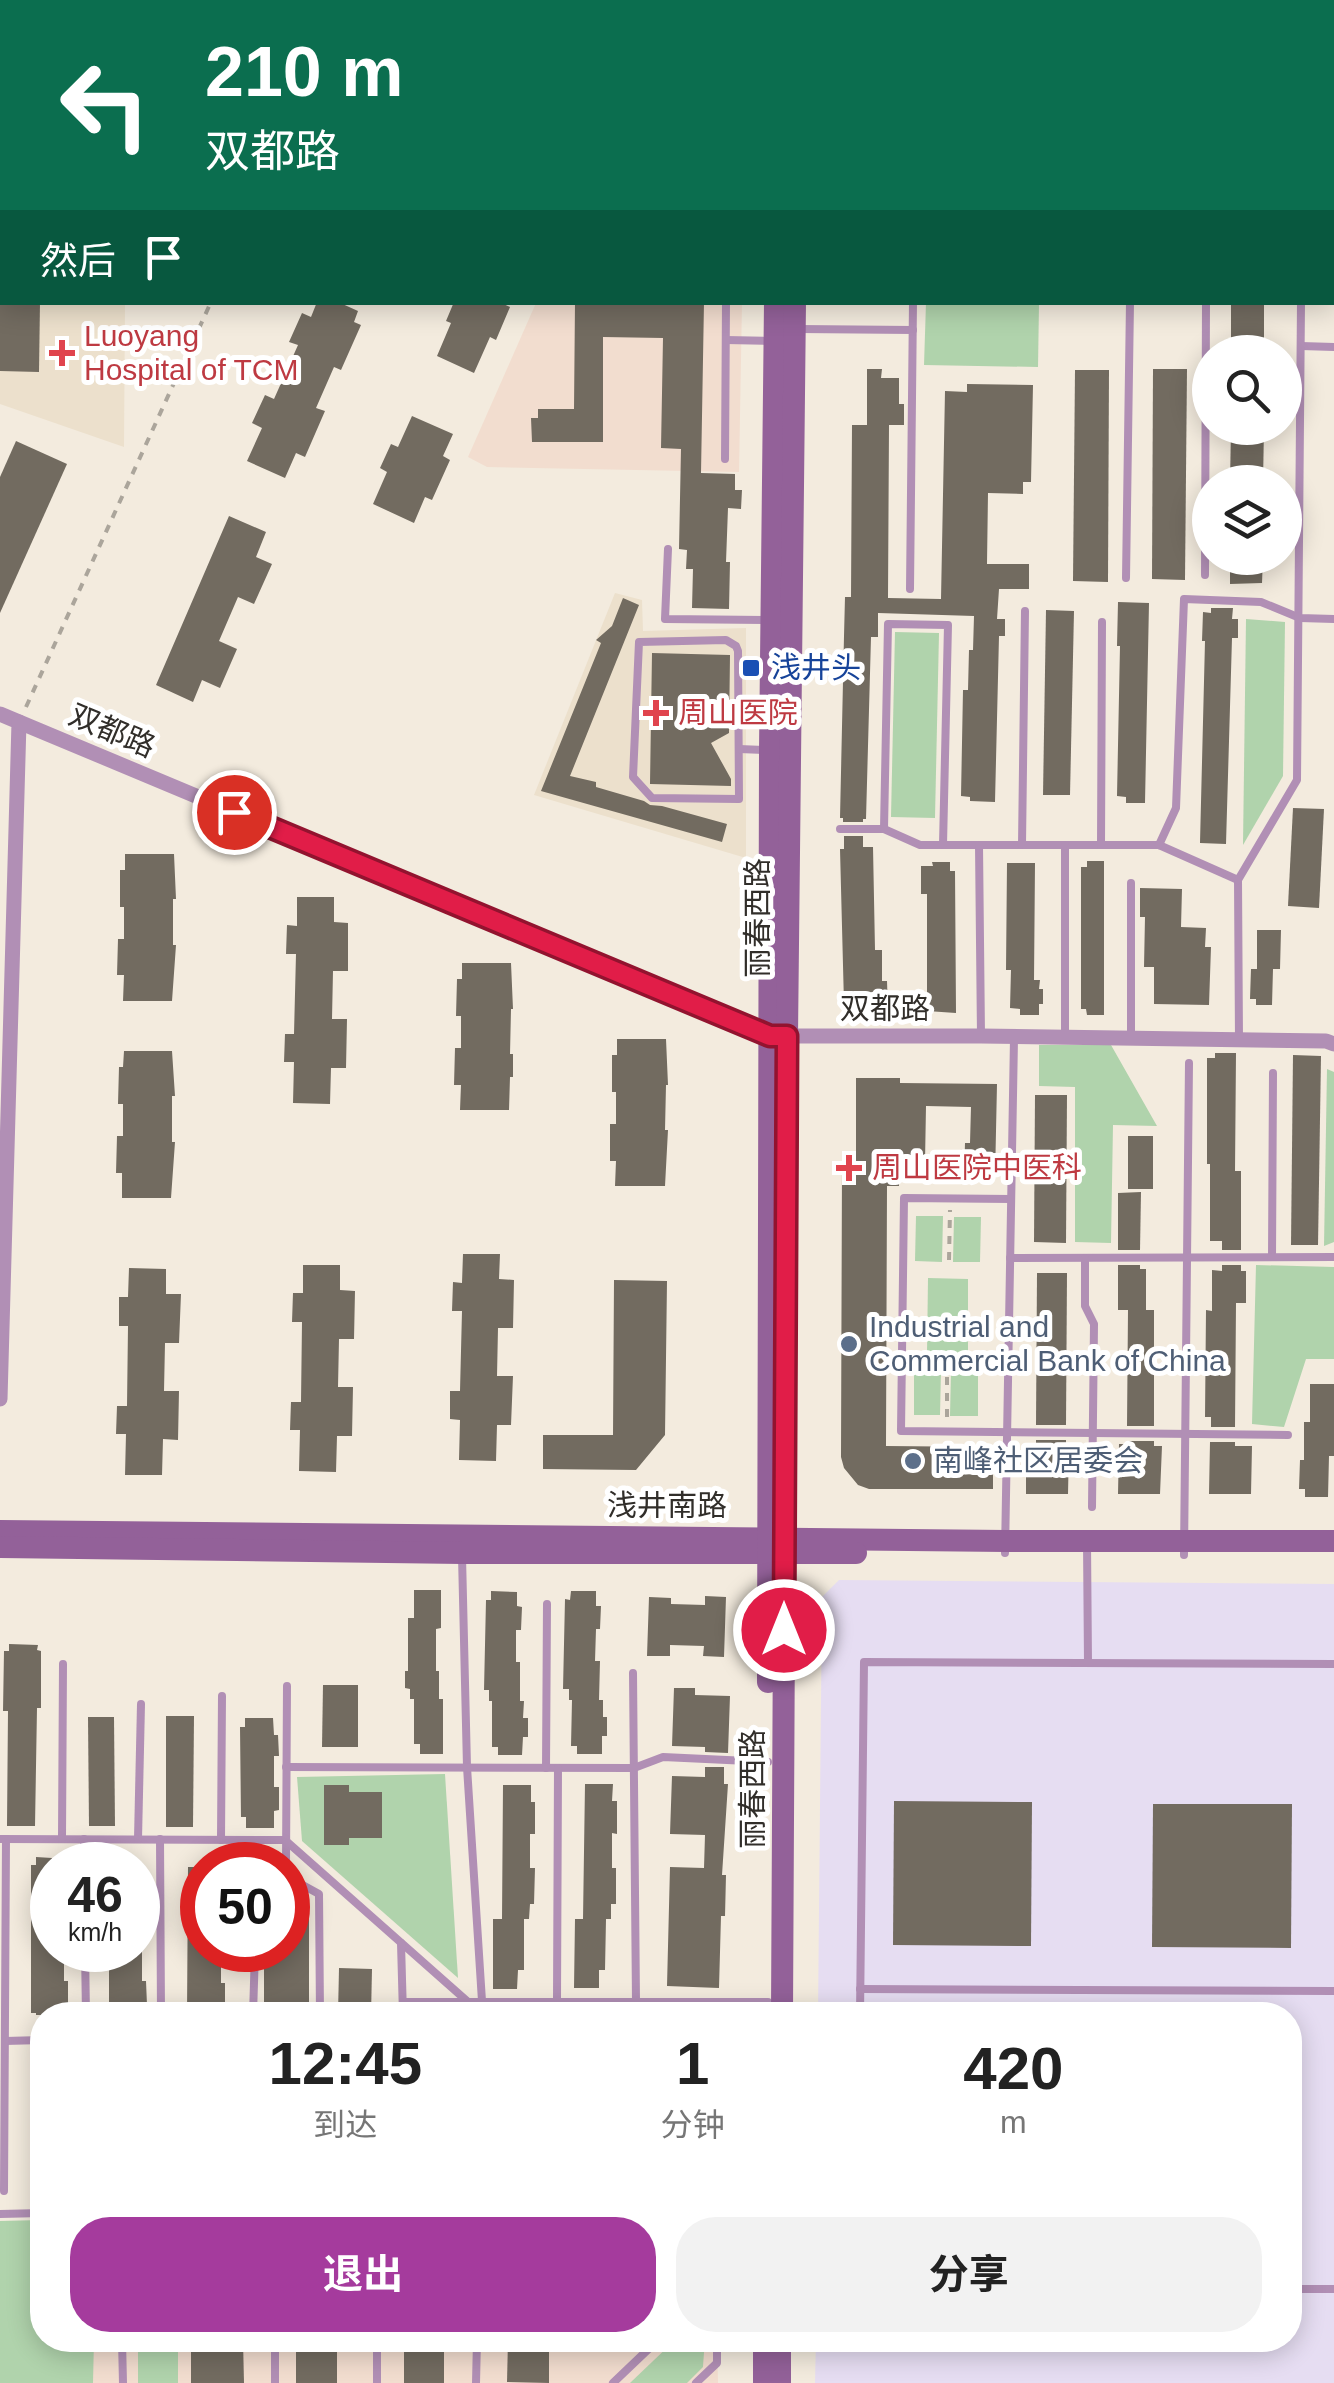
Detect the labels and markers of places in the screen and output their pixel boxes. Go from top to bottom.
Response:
place label: Luoyang Hospital of TCM [84,319,299,386]
marker: Luoyang Hospital of TCM [49,340,75,366]
place label: 浅井头 [771,651,861,684]
marker: 浅井头 [740,657,762,679]
place label: 周山医院 [678,696,798,729]
marker: 周山医院 [643,700,669,726]
pin [192,770,277,855]
place label: 周山医院中医科 [872,1151,1082,1184]
marker: 周山医院中医科 [836,1155,862,1181]
place label: Industrial and Commercial Bank of China [869,1310,1226,1377]
marker: Industrial and Commercial Bank of China [838,1333,860,1355]
place label: 南峰社区居委会 [933,1444,1143,1477]
marker: 南峰社区居委会 [902,1450,924,1472]

